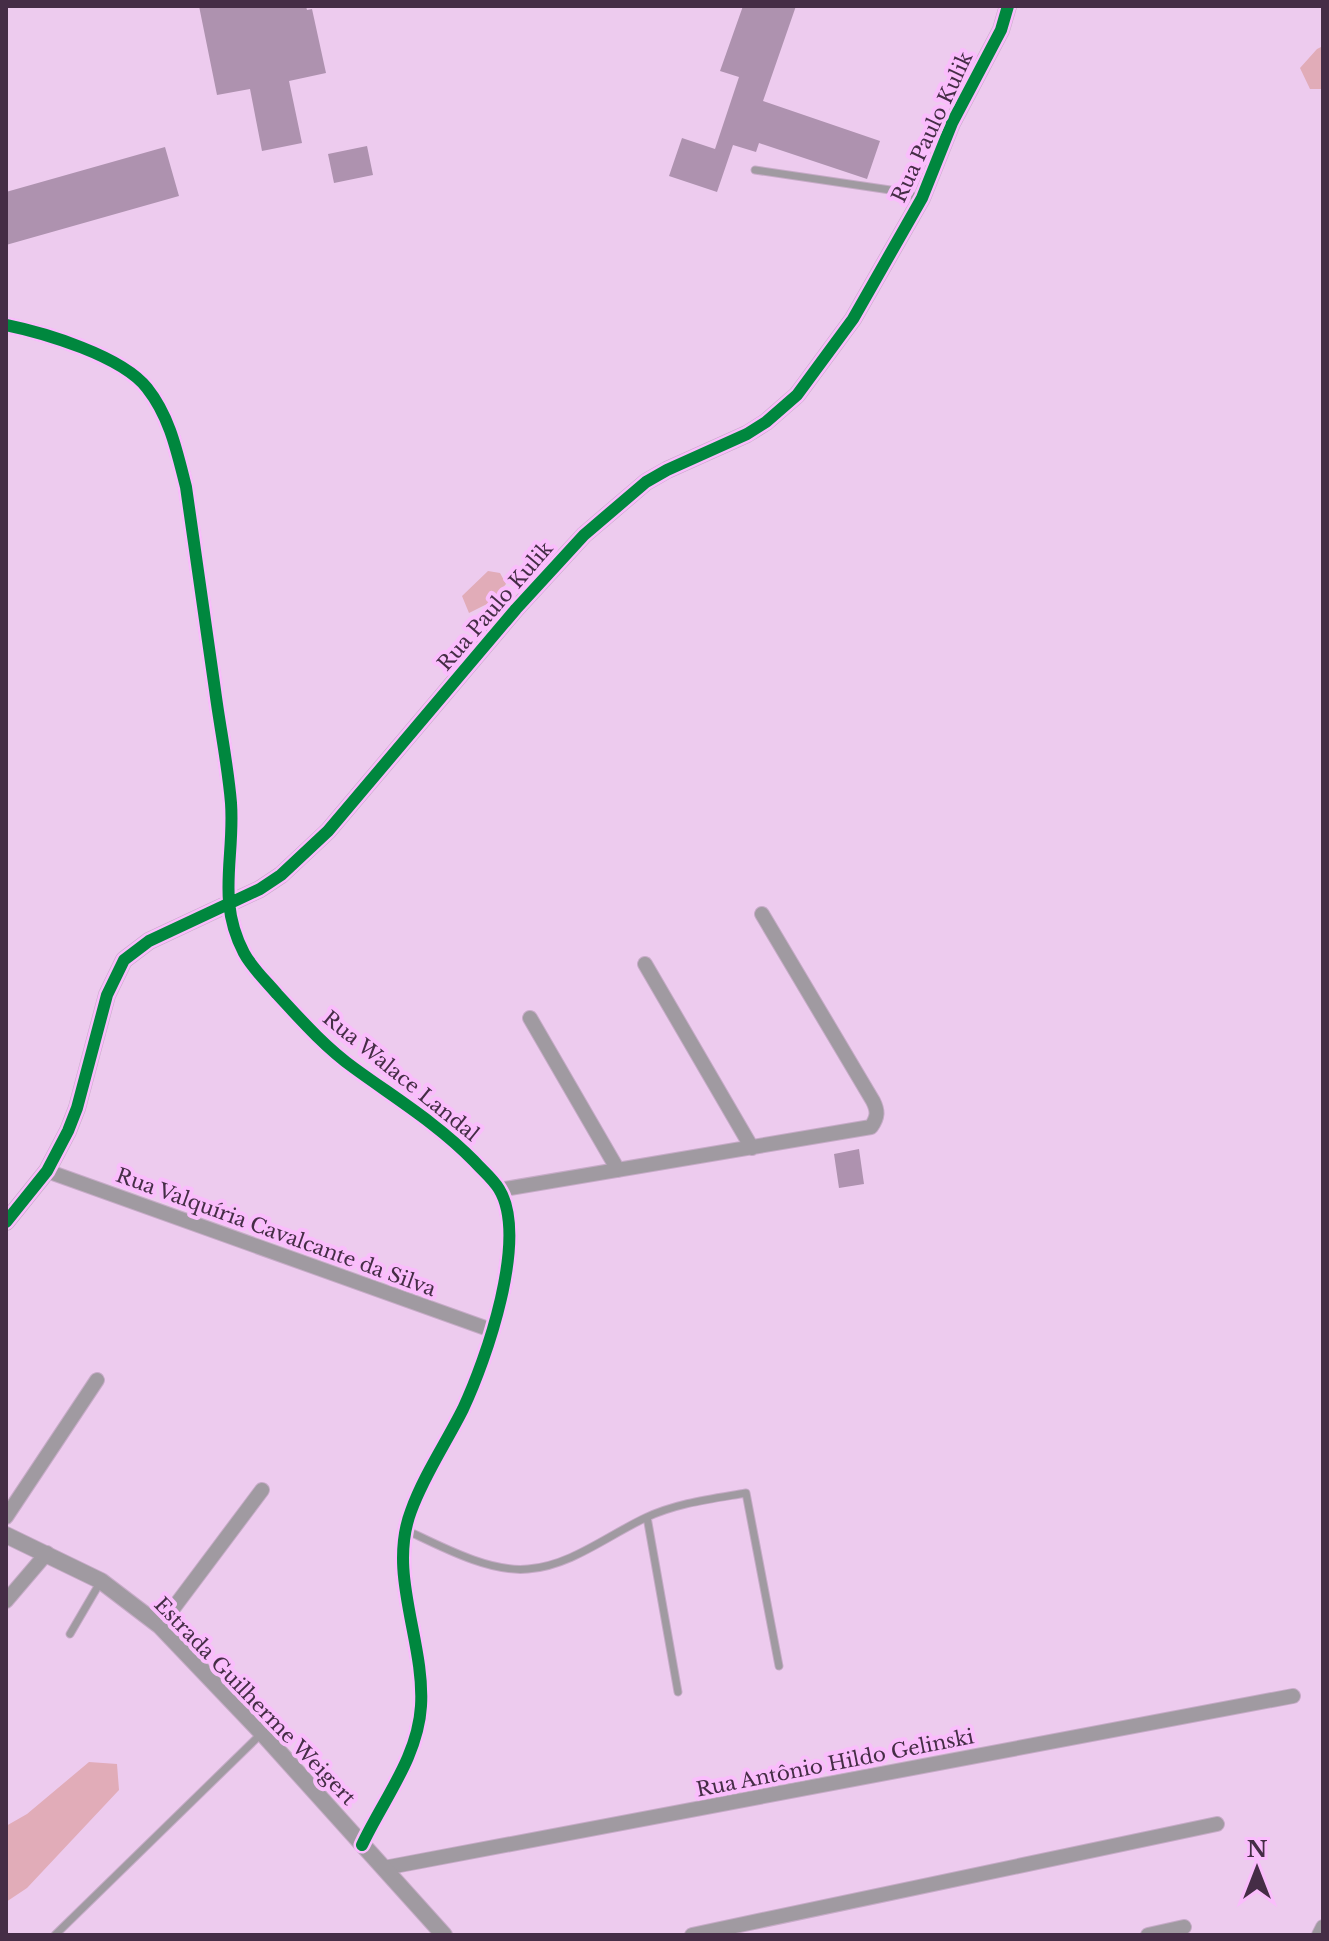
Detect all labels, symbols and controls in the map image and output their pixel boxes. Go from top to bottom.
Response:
street label: Rua Paulo Kulik [887,47,978,206]
street label: Rua Paulo Kulik [432,536,558,676]
street label: Rua Walace Landal [318,1006,484,1146]
street label: Rua Valquíria Cavalcante da Silva [113,1163,440,1301]
street label: Estrada Guilherme Weigert [149,1592,361,1810]
street label: Rua Antônio Hildo Gelinski [694,1724,976,1802]
north arrow [1217,1829,1297,1909]
text: N [1247,1836,1268,1863]

